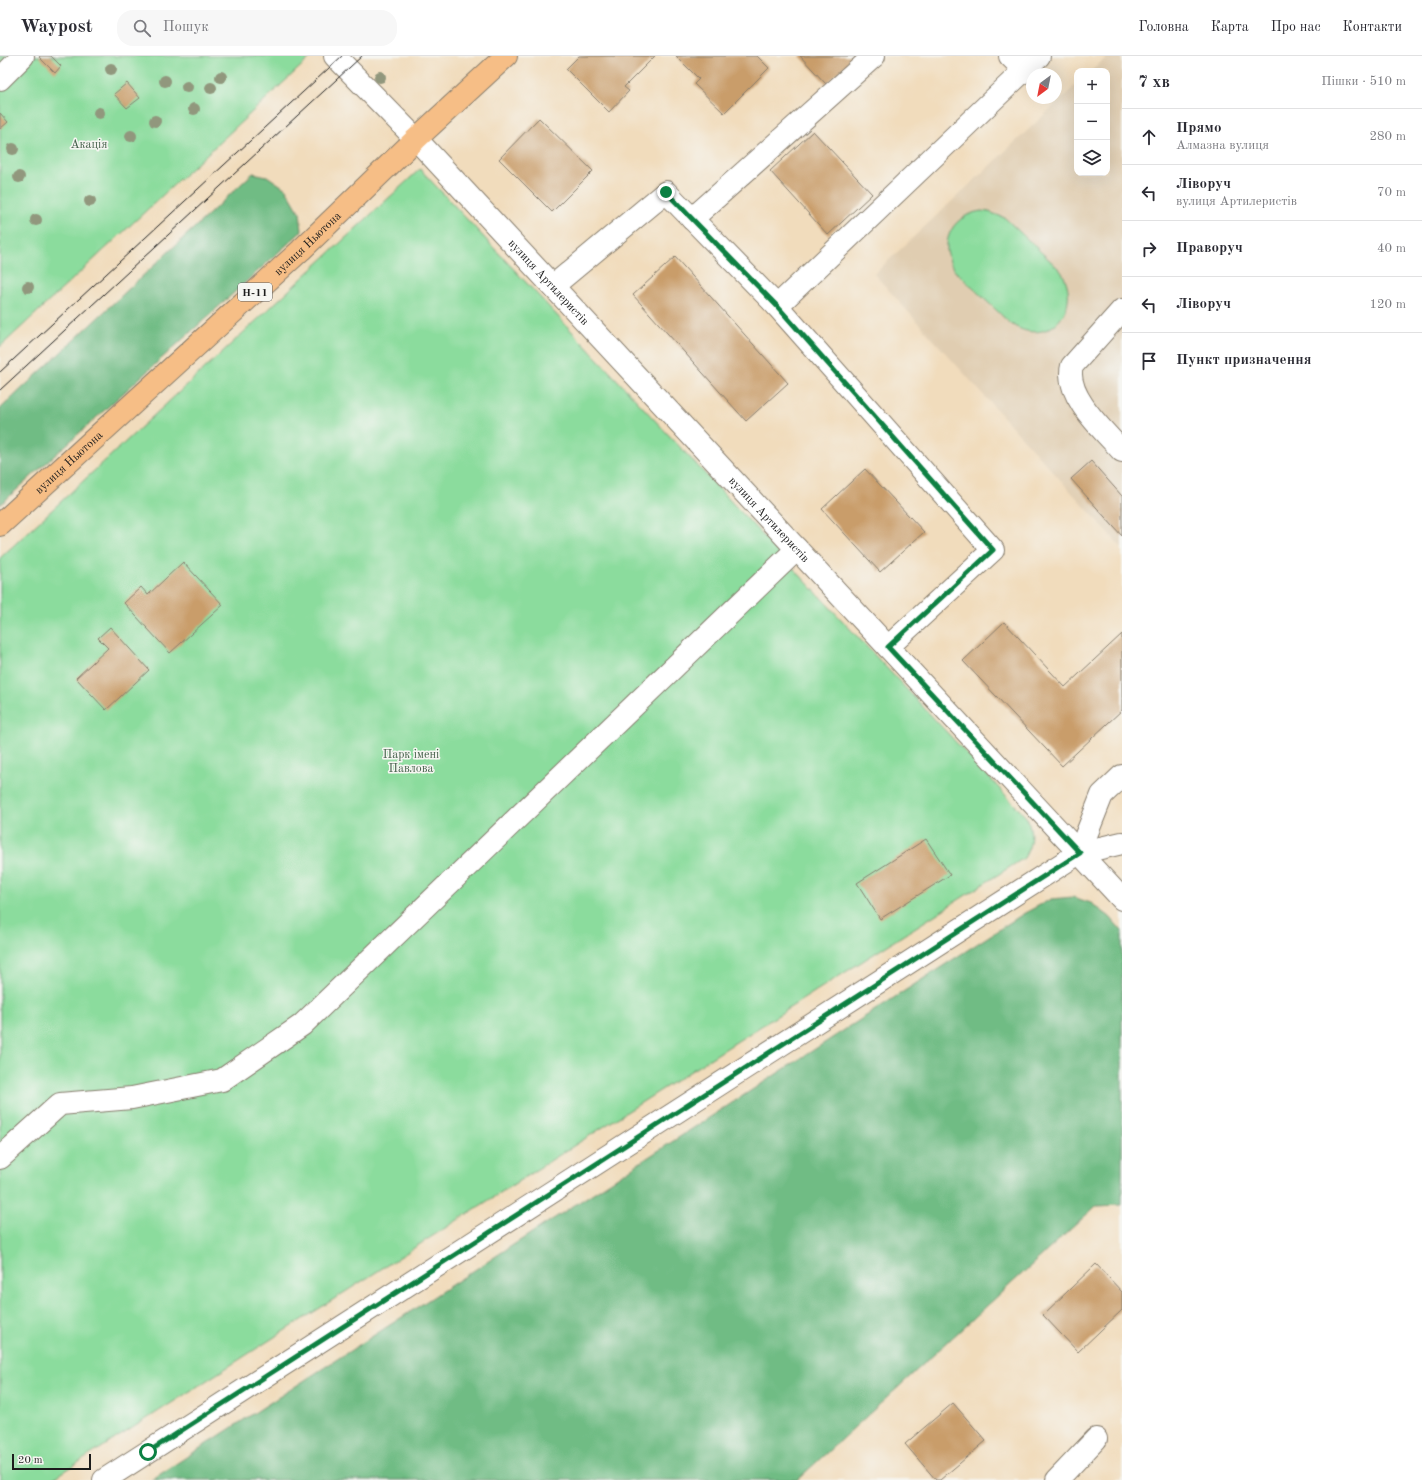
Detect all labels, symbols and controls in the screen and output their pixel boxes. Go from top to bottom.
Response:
search box [117,10,397,46]
icon: search [131,17,153,39]
text: Waypost [20,18,93,37]
text: Пошук [163,20,209,35]
text: Головна [1138,20,1189,34]
text: Карта [1211,20,1249,34]
text: Про нас [1271,20,1321,34]
text: Контакти [1343,20,1402,34]
north arrow [1026,68,1062,104]
map controls [1074,68,1110,176]
button: + [1074,68,1110,104]
text: 7 хв [1138,74,1170,91]
text: Пішки · 510 m [1321,75,1406,88]
button: − [1074,104,1110,140]
text: Прямо [1176,121,1222,136]
icon: ahead [1138,126,1160,148]
text: 280 m [1369,130,1406,143]
park label: Акація [70,138,108,151]
text: Алмазна вулиця [1176,139,1269,152]
button: layers [1074,140,1110,176]
text: Ліворуч [1176,177,1231,192]
icon: left [1138,182,1160,204]
route end [657,183,675,201]
text: 70 m [1377,186,1406,199]
text: вулиця Артилеристів [1176,195,1297,208]
street label: вулиця Ньютона [272,210,344,278]
street label: вулиця Артилеристів [506,237,591,328]
icon: right [1138,238,1160,260]
text: Праворуч [1176,241,1243,256]
text: 40 m [1377,242,1406,255]
road number: Н-11 [238,283,272,301]
icon: left [1138,294,1160,316]
text: Ліворуч [1176,297,1231,312]
text: 120 m [1369,298,1406,311]
icon: arrive [1138,350,1160,372]
text: Пункт призначення [1176,353,1312,368]
street label: вулиця Ньютона [33,429,105,497]
street label: вулиця Артилеристів [726,475,811,565]
park label: Парк імені Павлова [383,748,439,775]
route start [139,1443,157,1461]
scale bar [12,1452,91,1471]
text: 20 m [18,1455,43,1466]

